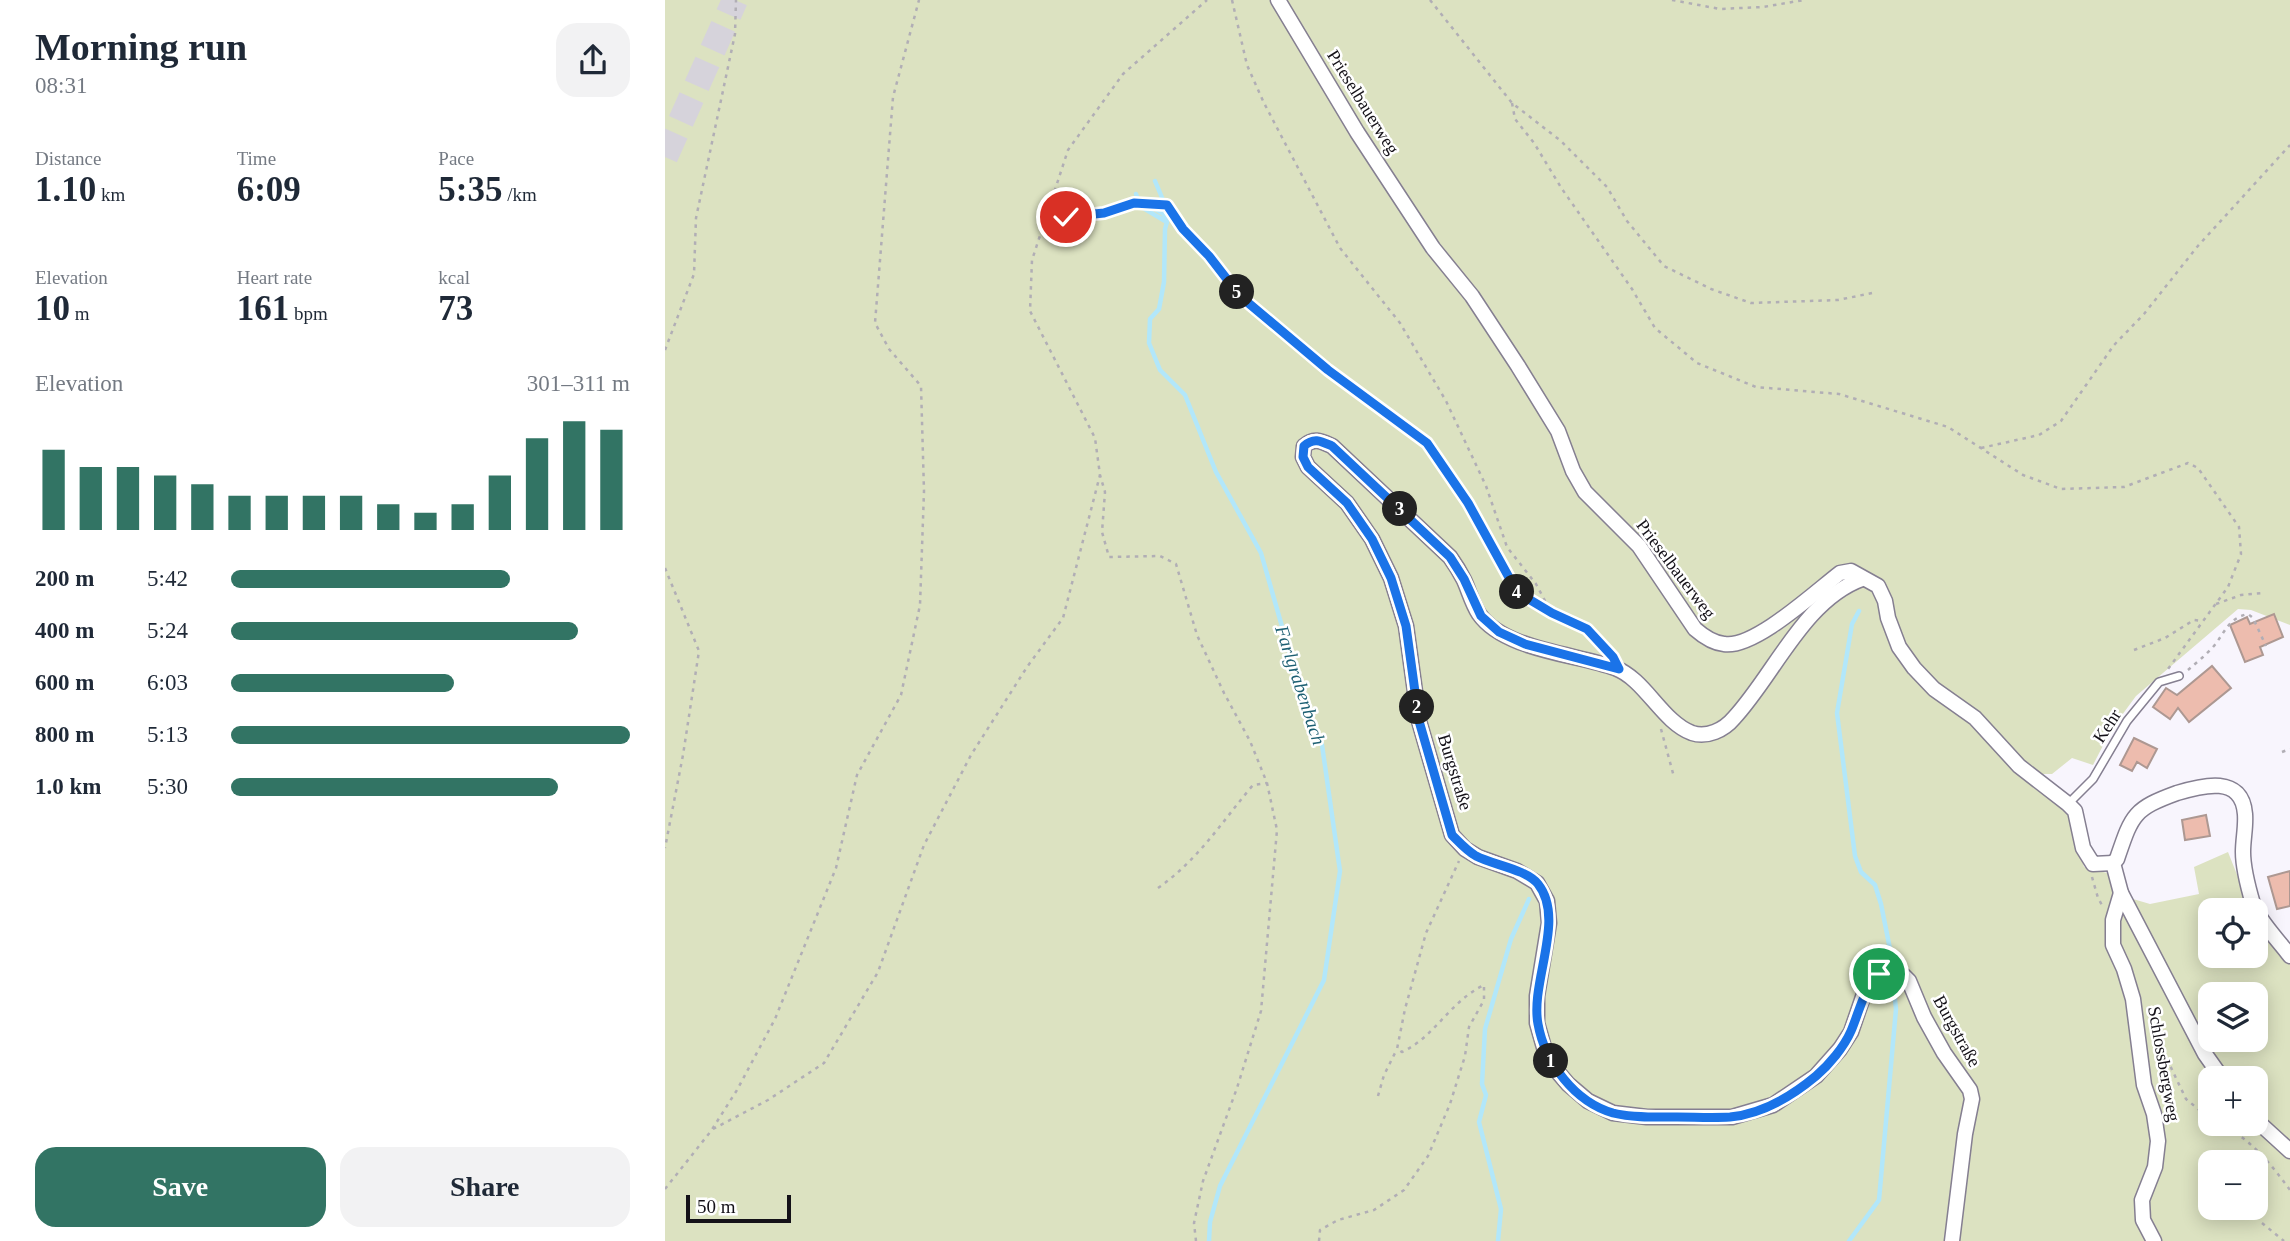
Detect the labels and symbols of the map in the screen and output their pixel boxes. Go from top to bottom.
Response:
street label: Prieselbauerweg [1323,46,1403,158]
pin [1036,187,1096,247]
pin: 5 [1219,274,1255,310]
pin: 3 [1383,491,1417,526]
street label: Prieselbauerweg [1632,515,1720,623]
pin: 4 [1499,574,1535,610]
water label: Farlgrabenbach [1271,622,1330,748]
pin: 2 [1399,690,1435,724]
street label: Kehr [2089,705,2125,747]
street label: Burgstraße [1434,731,1476,813]
pin [1849,944,1909,1004]
street label: Burgstraße [1929,992,1985,1070]
street label: Schlossbergweg [2144,1005,2184,1123]
pin: 1 [1533,1044,1568,1078]
scale bar [686,1192,791,1224]

